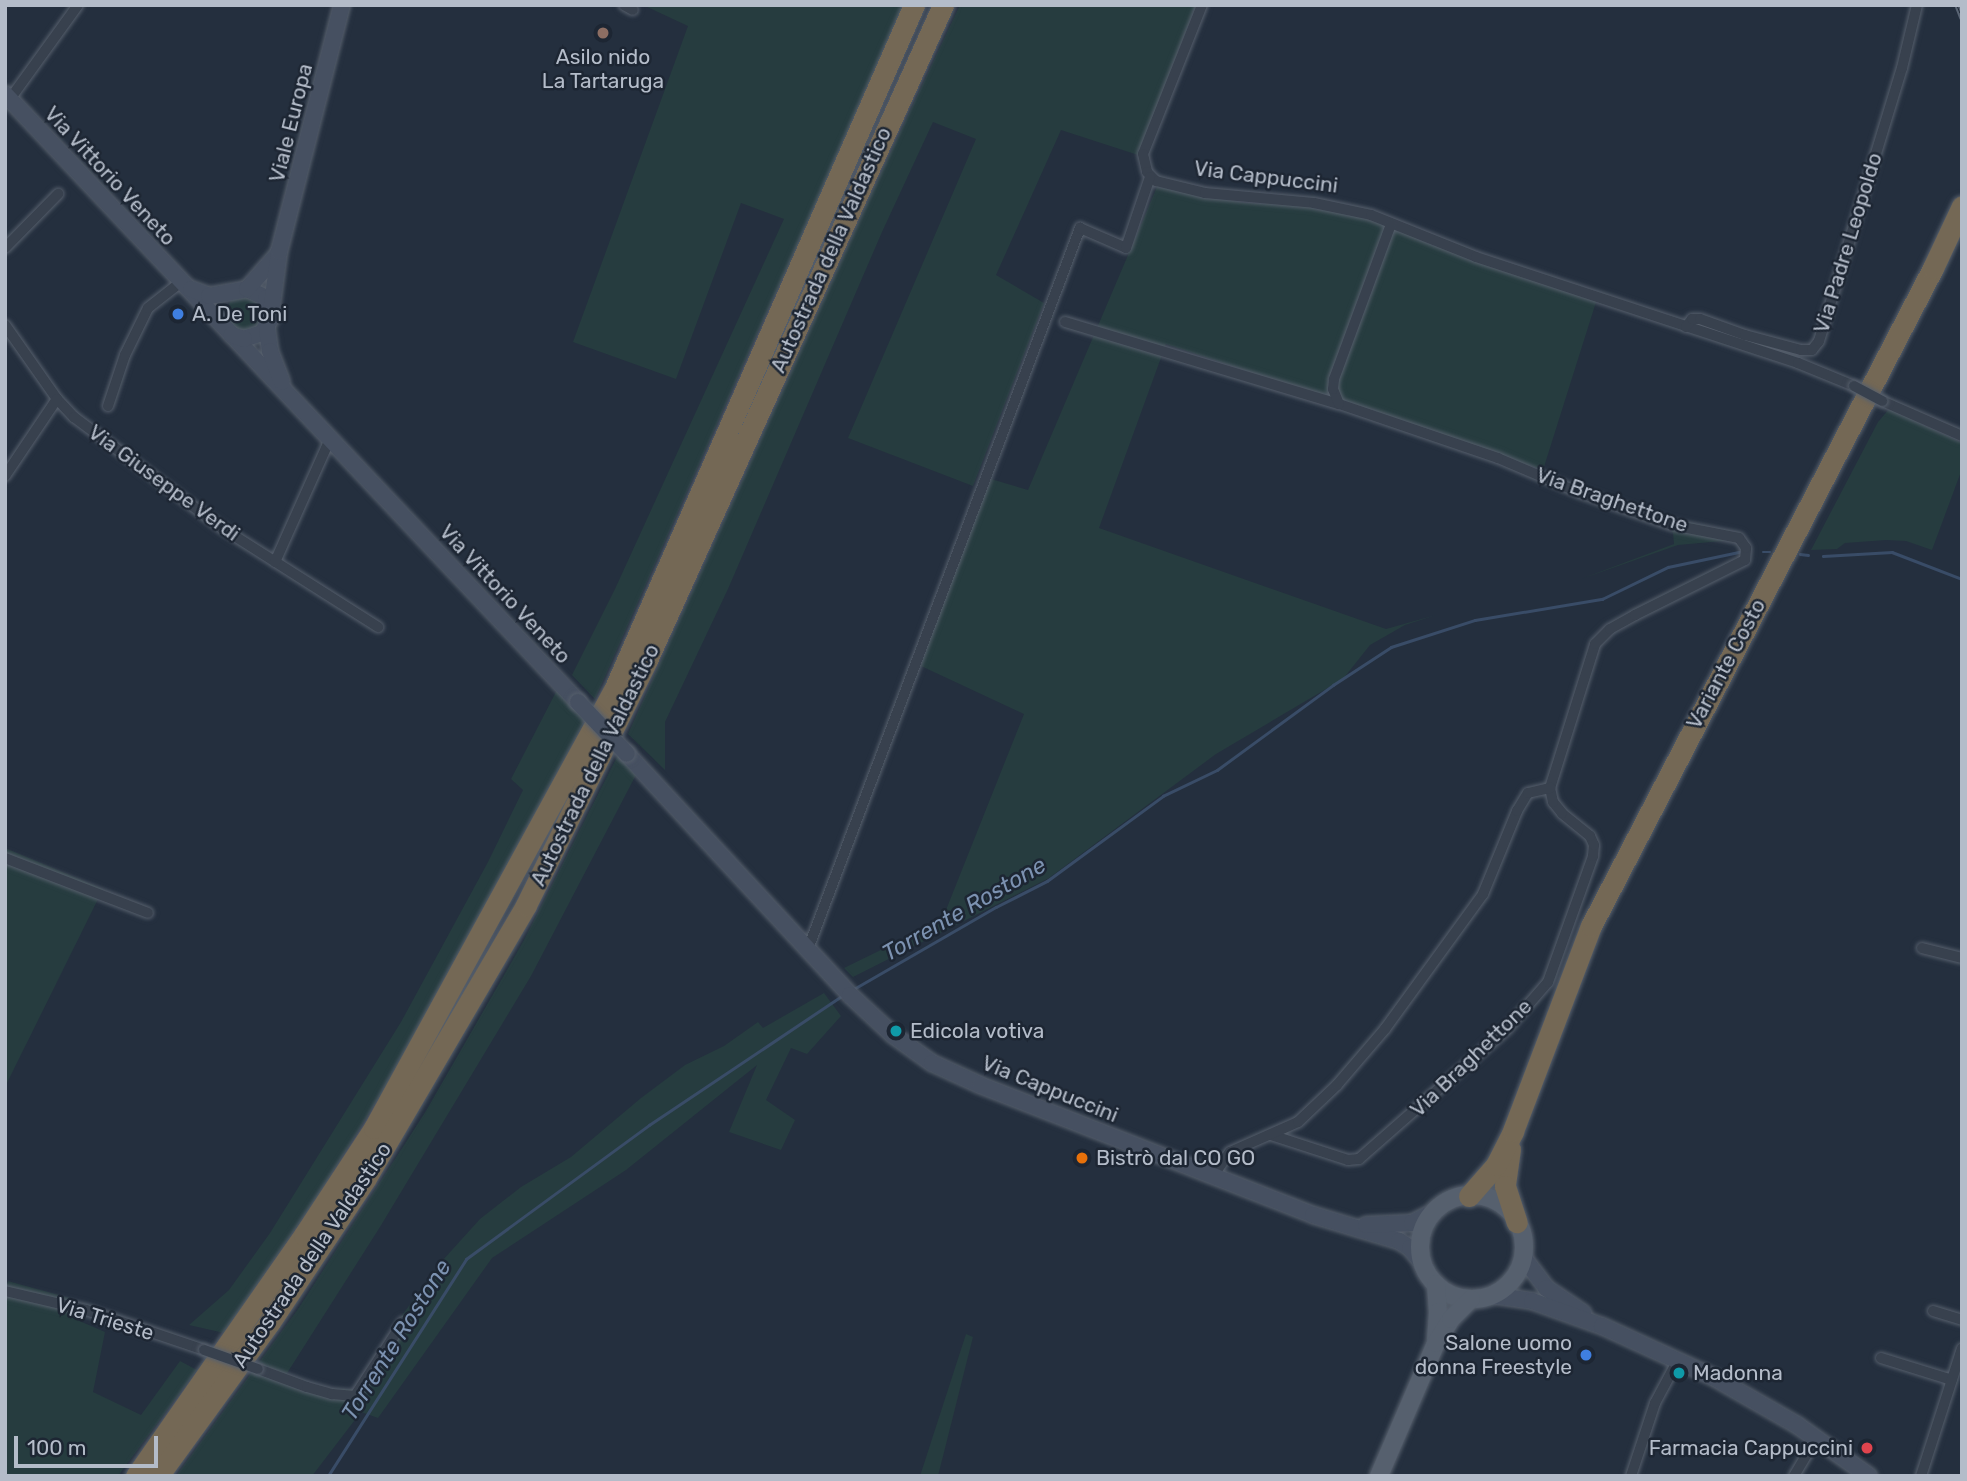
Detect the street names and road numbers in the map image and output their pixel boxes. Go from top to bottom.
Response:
street label: Viale Europa [264,61,318,185]
street label: Via Vittorio Veneto [39,101,181,251]
street label: Autostrada della Valdastico [765,123,897,377]
street label: Via Padre Leopoldo [1809,150,1887,336]
street label: Via Cappuccini [1193,156,1339,198]
street label: Via Giuseppe Verdi [83,419,245,547]
street label: Via Braghettone [1533,462,1691,538]
street label: Via Vittorio Veneto [434,519,576,669]
street label: Variante Costo [1681,595,1771,733]
street label: Autostrada della Valdastico [525,640,665,890]
street label: Via Braghettone [1405,994,1537,1122]
street label: Via Cappuccini [978,1050,1122,1128]
street label: Autostrada della Valdastico [227,1137,397,1373]
street label: Via Trieste [53,1292,157,1346]

